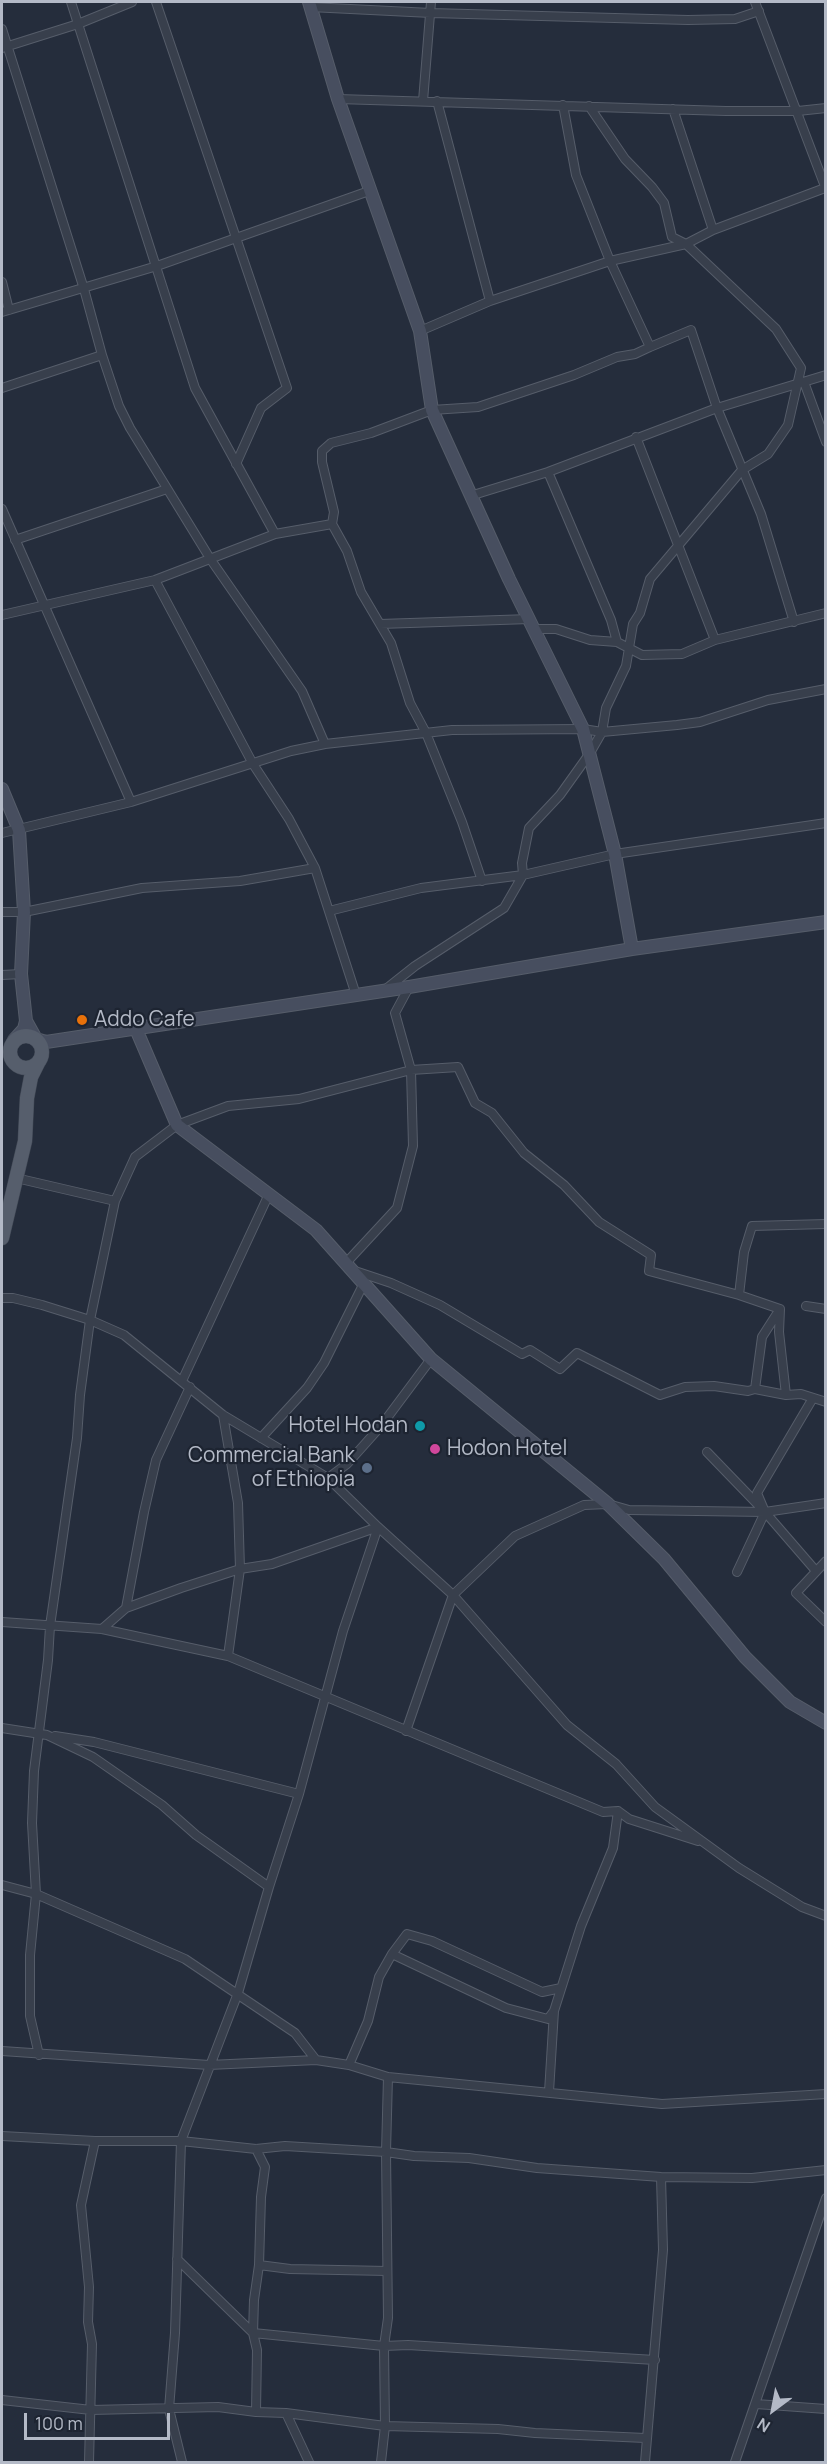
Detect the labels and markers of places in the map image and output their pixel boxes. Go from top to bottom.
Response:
place label: Addo Cafe [94,1007,195,1033]
marker: Addo Cafe [75,1013,89,1027]
place label: Hotel Hodan [288,1413,408,1439]
marker: Hotel Hodan [413,1419,427,1433]
place label: Hodon Hotel [447,1436,567,1462]
marker: Hodon Hotel [428,1442,442,1456]
place label: Commercial Bank of Ethiopia [188,1443,355,1493]
marker: Commercial Bank of Ethiopia [360,1461,374,1475]

